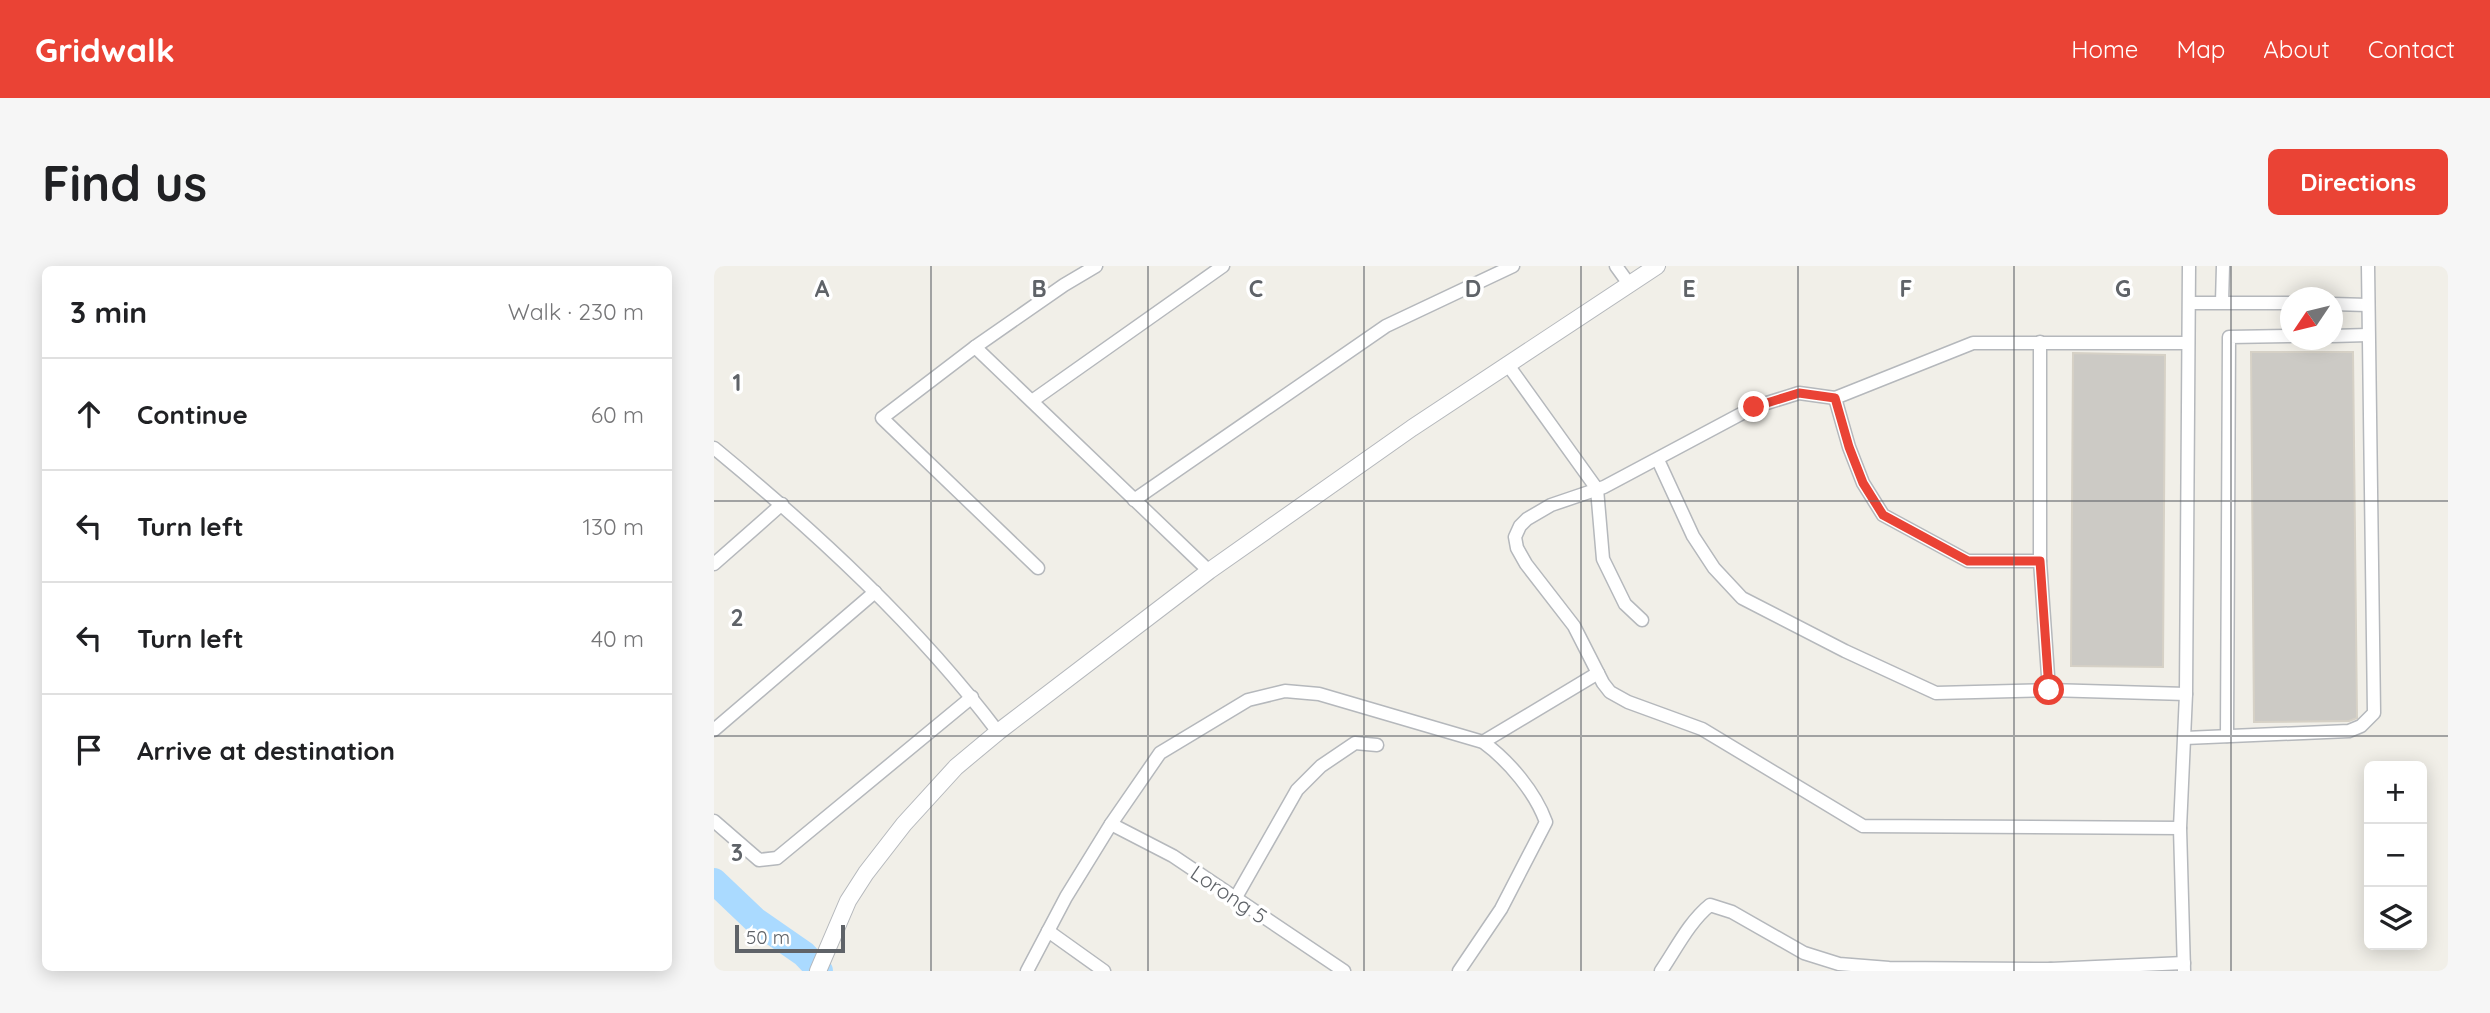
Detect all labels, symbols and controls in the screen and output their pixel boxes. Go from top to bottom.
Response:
text: Gridwalk [35,29,175,70]
text: Home [2071,34,2138,64]
text: Map [2176,34,2225,64]
text: About [2263,34,2330,64]
text: Contact [2368,34,2455,64]
button: Directions [2268,149,2448,215]
text: Find us [42,152,207,213]
text: A [815,274,830,303]
text: B [1031,274,1047,303]
text: C [1249,274,1263,303]
text: D [1465,274,1481,303]
text: E [1682,274,1696,303]
text: F [1900,274,1912,303]
text: G [2115,274,2131,303]
north arrow [2280,287,2343,350]
text: 3 min [70,293,147,331]
text: Walk · 230 m [508,297,644,326]
text: 1 [733,368,741,397]
route end [1738,391,1769,422]
icon: ahead [70,395,108,433]
text: Continue [137,398,248,431]
text: 60 m [591,400,644,429]
icon: left [70,507,108,545]
text: Turn left [137,510,244,543]
text: 130 m [582,512,644,541]
text: 2 [730,603,744,632]
icon: left [70,619,108,657]
text: Turn left [137,622,244,655]
text: 40 m [591,624,644,653]
route start [2033,674,2064,705]
icon: arrive [70,731,108,769]
text: Arrive at destination [137,734,395,767]
map controls [2364,761,2427,950]
button: + [2364,761,2427,824]
button: − [2364,824,2427,887]
text: 3 [731,838,743,867]
street label: Lorong 5 [1186,859,1272,929]
button: layers [2364,887,2427,950]
scale bar [735,922,845,954]
text: 50 m [746,925,790,949]

